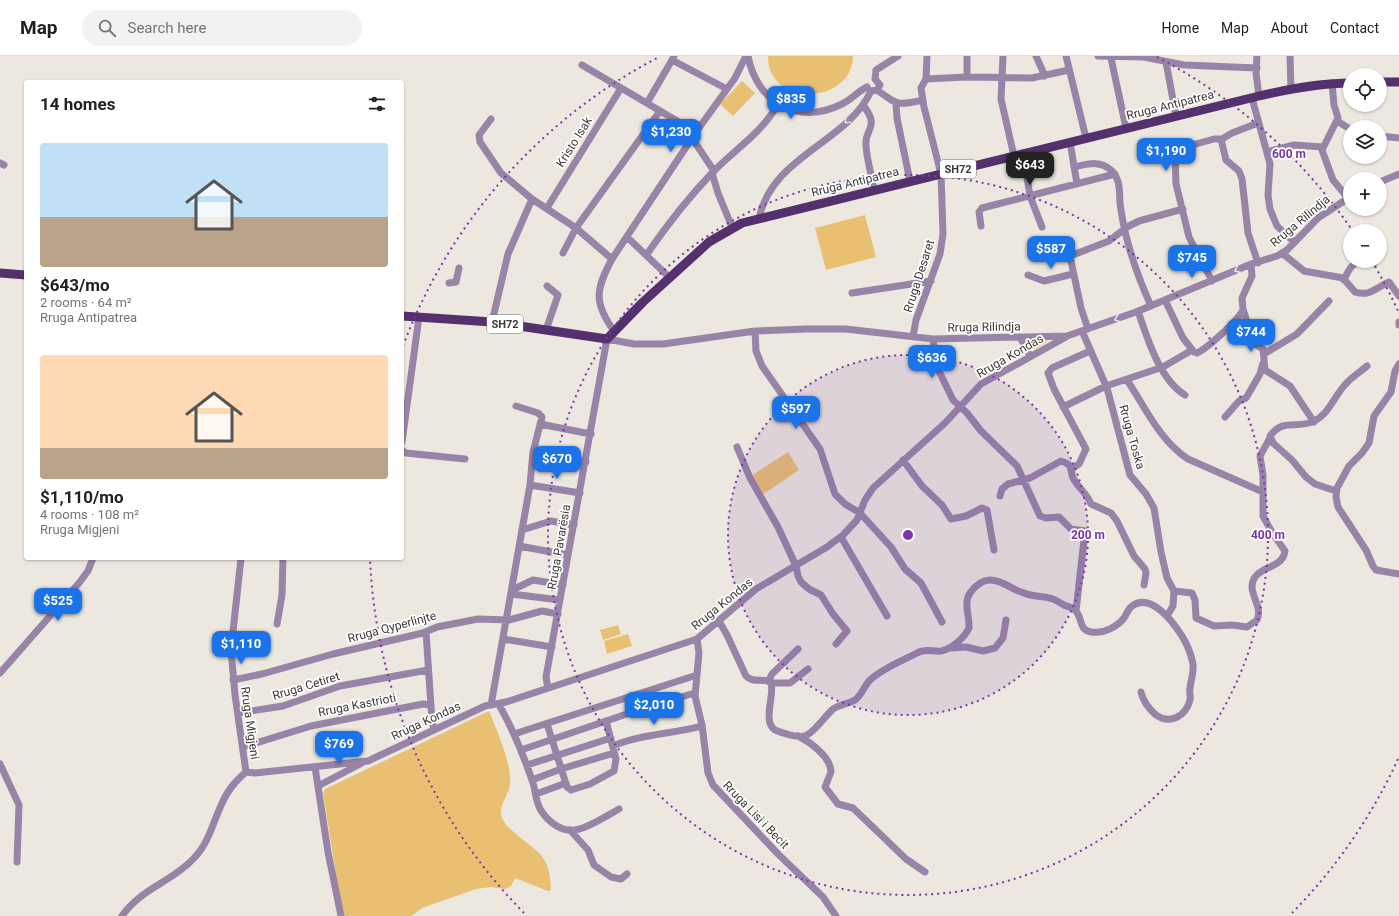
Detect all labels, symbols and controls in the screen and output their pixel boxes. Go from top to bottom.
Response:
search box [82,10,362,46]
text: Map [20,16,58,39]
icon: search [96,17,118,39]
text: Search here [128,19,206,37]
text: Home [1161,20,1199,36]
text: Map [1221,20,1249,36]
text: About [1271,20,1308,36]
text: Contact [1330,20,1379,36]
map controls [1343,68,1387,268]
button: locate [1343,68,1387,112]
pin: $835 [767,86,815,120]
street label: Rruga Antipatrea [1125,87,1215,123]
text: $835 [776,91,806,106]
icon: filters [366,93,388,115]
text: 14 homes [40,94,116,114]
street label: Kristo Isak [553,114,595,170]
one-way arrow [844,116,852,124]
pin: $1,230 [638,119,704,153]
button: layers [1343,120,1387,164]
text: $1,230 [651,124,691,139]
pin: $1,190 [1133,138,1199,172]
text: $1,190 [1146,143,1186,158]
text: 600 m [1272,147,1306,161]
pin: $643 [1006,152,1054,186]
text: $643 [1015,157,1045,172]
road number: SH72 [940,160,976,178]
street label: Rruga Antipatrea [810,164,900,200]
icon: home [178,169,250,241]
button: + [1343,172,1387,216]
street label: Rruga Rilindja [1267,192,1333,250]
button: − [1343,224,1387,268]
pin: $587 [1027,236,1075,270]
street label: Rruga Desaret [901,238,937,314]
text: $587 [1036,241,1066,256]
pin: $745 [1168,245,1216,279]
text: $745 [1177,250,1207,265]
one-way arrow [1234,265,1242,273]
text: $643/mo [40,275,110,295]
text: 2 rooms · 64 m² [40,295,132,310]
text: Rruga Antipatrea [40,310,137,325]
one-way arrow [1113,314,1120,323]
road number: SH72 [487,315,523,333]
street label: Rruga Rilindja [947,319,1021,335]
pin: $744 [1227,319,1275,353]
text: $744 [1236,324,1266,339]
street label: Rruga Kondas [974,331,1046,381]
pin: $636 [908,345,956,379]
text: $636 [917,350,947,365]
icon: home [178,381,250,453]
pin: $597 [772,396,820,430]
text: $597 [781,401,811,416]
street label: Rruga Toska [1116,403,1148,471]
pin: $670 [533,446,581,480]
text: $670 [542,451,572,466]
text: $1,110/mo [40,487,124,507]
street label: Rruga Pavarësia [545,503,573,591]
text: 4 rooms · 108 m² [40,507,139,522]
text: Rruga Migjeni [40,522,119,537]
centre of rings [901,528,915,542]
text: 200 m [1071,528,1105,542]
text: 400 m [1251,528,1285,542]
street label: Rruga Kondas [689,575,755,633]
pin: $525 [34,588,82,622]
text: $525 [43,593,73,608]
street label: Rruga Qyperlinjte [346,608,438,646]
pin: $1,110 [208,631,274,665]
text: $1,110 [221,636,261,651]
street label: Rruga Cetiret [271,669,341,703]
street label: Rruga Migjeni [238,686,262,760]
street label: Rruga Kastrioti [317,691,397,719]
pin: $2,010 [621,692,687,726]
text: $2,010 [634,697,674,712]
street label: Rruga Kondas [389,699,463,743]
pin: $769 [315,731,363,765]
text: $769 [324,736,354,751]
street label: Rruga Lisi i Becit [720,778,792,852]

